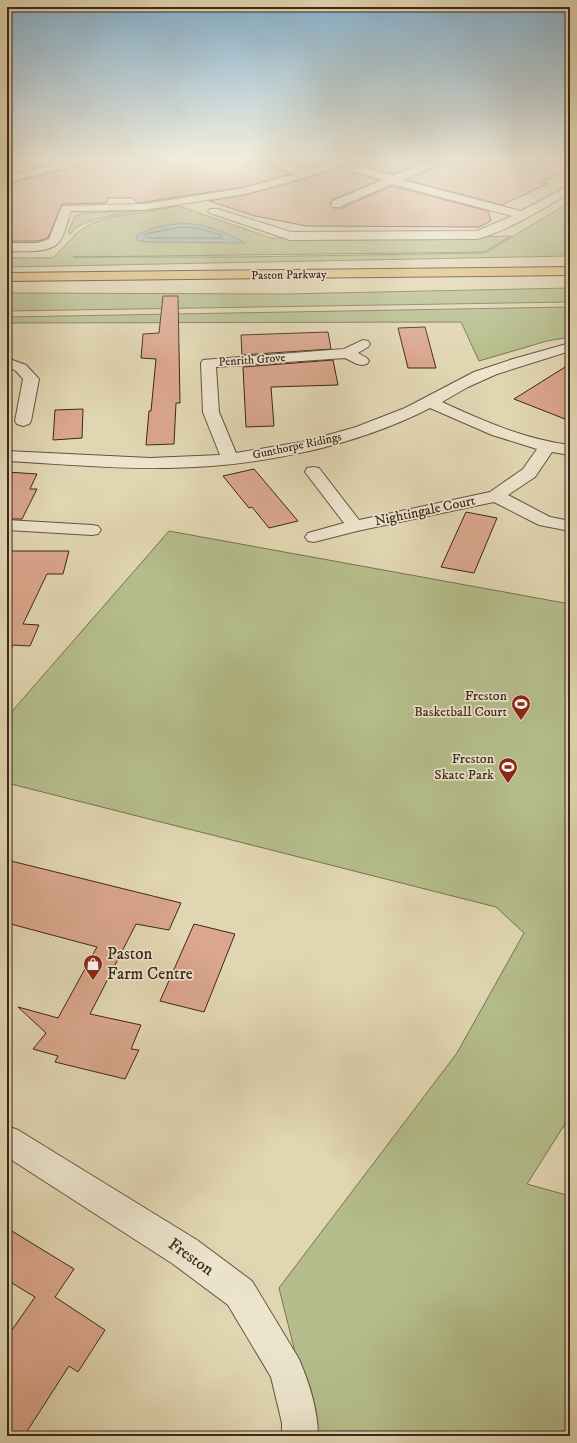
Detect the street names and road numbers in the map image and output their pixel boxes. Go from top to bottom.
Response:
street label: Paston Parkway [251,267,327,283]
street label: Penrith Grove [218,350,286,370]
street label: Gunthorpe Ridings [251,429,343,463]
street label: Nightingale Court [373,491,478,530]
street label: Freston [164,1233,218,1281]

